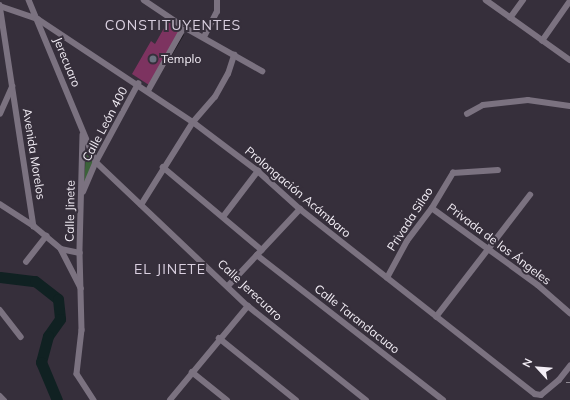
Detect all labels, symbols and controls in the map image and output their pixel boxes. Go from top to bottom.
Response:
district label: CONSTITUYENTES [105,17,241,33]
street label: Jerecuaro [50,35,84,89]
place label: Templo [161,52,201,66]
marker: Templo [148,54,158,64]
street label: Calle León 400 [79,84,131,164]
street label: Avenida Morelos [20,107,48,201]
street label: Prolongación Acámbaro [242,143,354,241]
street label: Calle Jinete [62,180,78,242]
street label: Privada Silao [384,184,436,254]
street label: Privada de los Ángeles [444,200,554,288]
street label: Calle Jerecuaro [215,256,285,324]
district label: EL JINETE [134,261,206,277]
street label: Calle Tarandacuao [312,281,402,357]
north arrow [518,348,558,388]
text: N [519,356,535,370]

